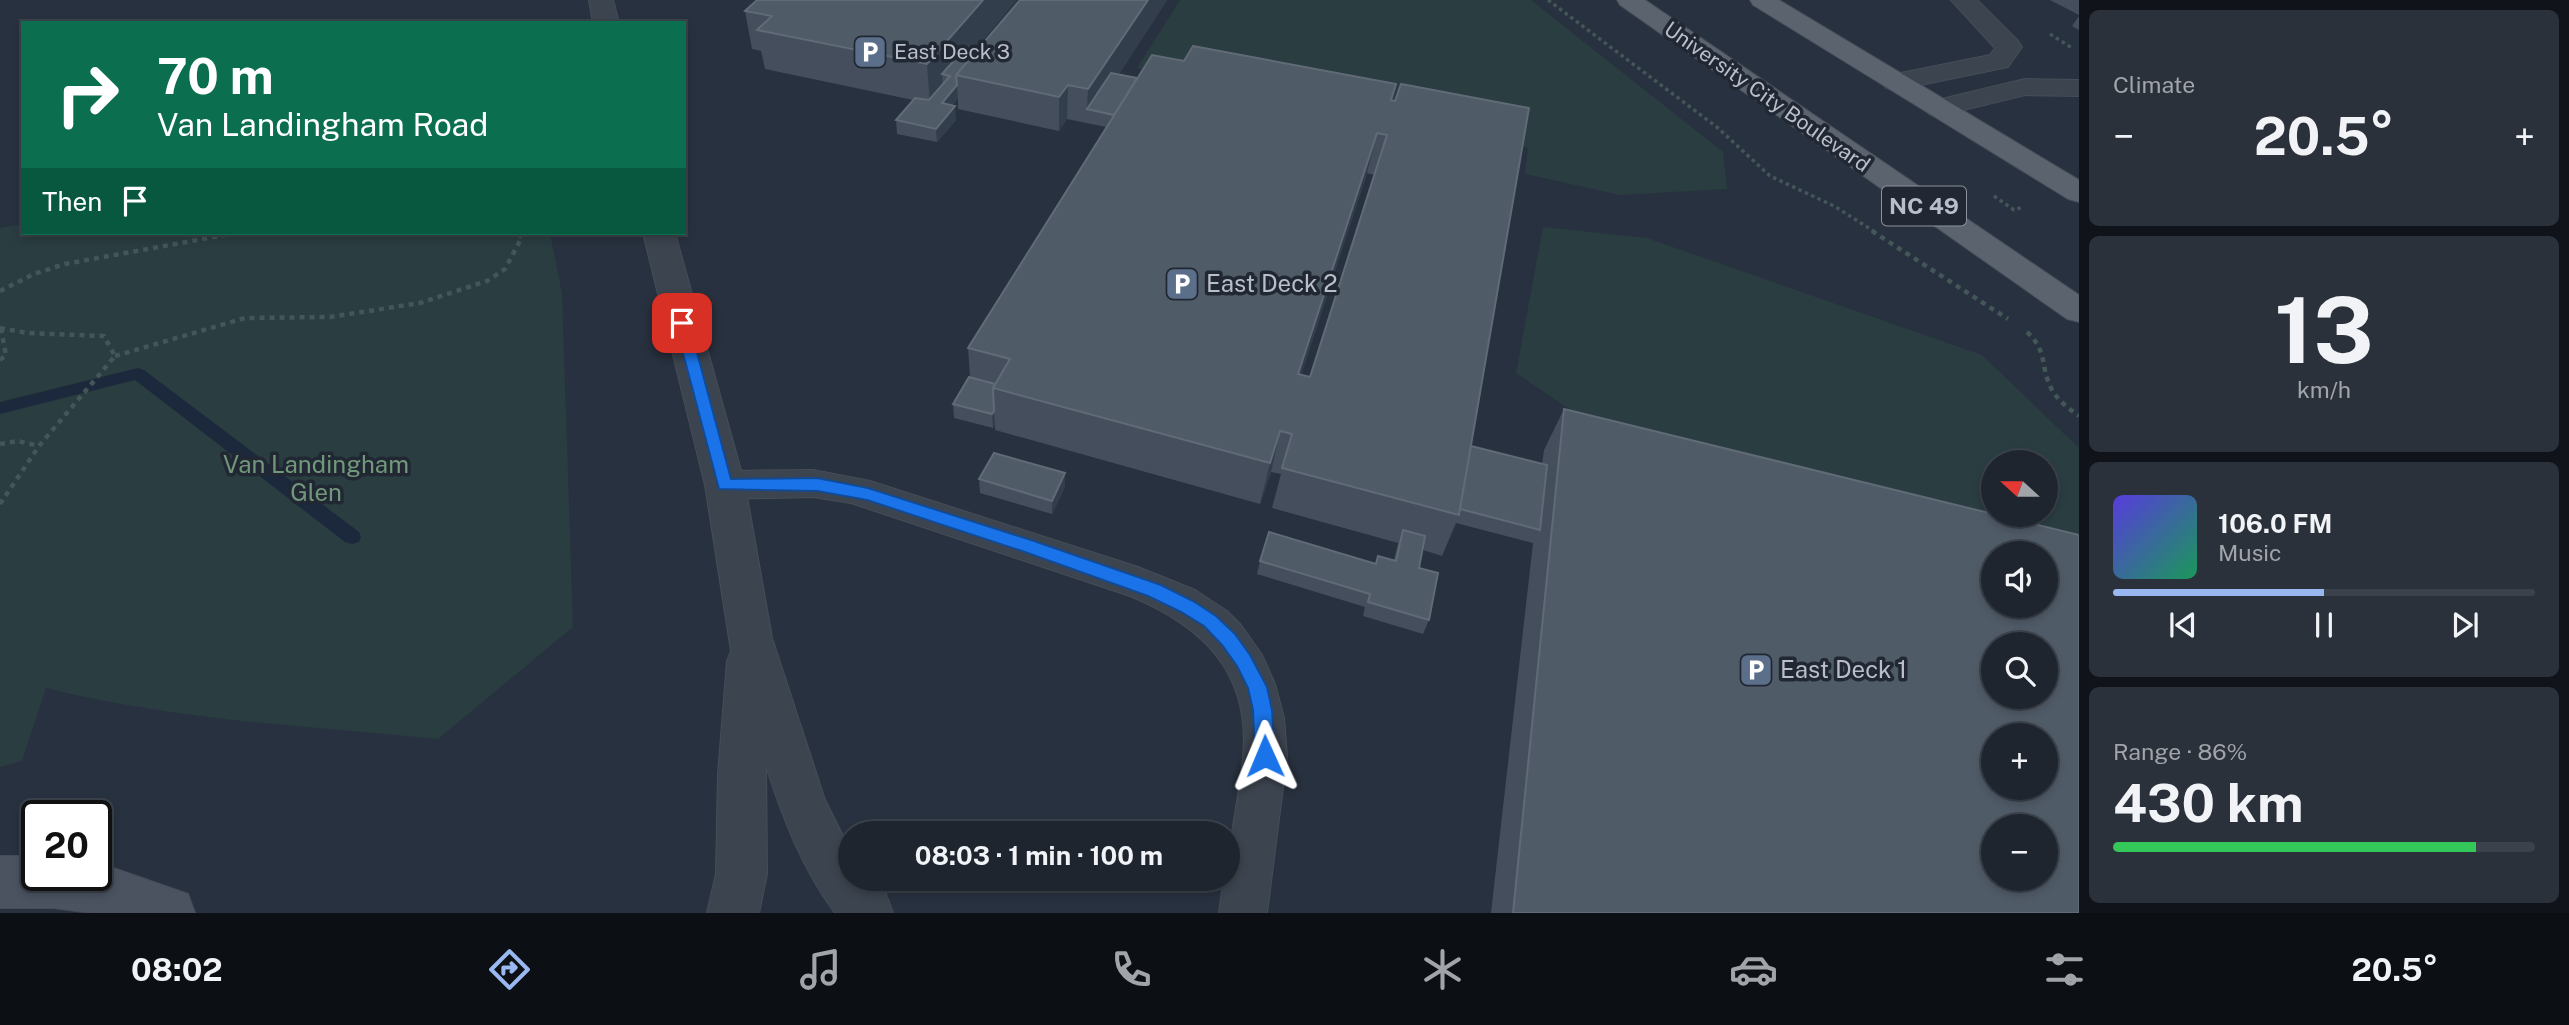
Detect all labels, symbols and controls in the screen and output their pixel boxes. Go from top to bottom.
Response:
street label: University City Boulevard [1660,16,1875,177]
parking icon: East Deck 3 [851,33,889,71]
place label: East Deck 3 [894,39,1010,64]
text: 70 m [157,47,274,105]
icon: right [42,49,133,140]
text: Climate [2113,71,2195,98]
text: Van Landingham Road [157,106,488,143]
text: 20.5° [2254,106,2394,167]
text: − [2113,114,2134,159]
text: + [2514,114,2535,159]
icon: arrive [116,182,154,220]
text: Then [42,186,102,217]
road number: NC 49 [1882,186,1966,226]
parking icon: East Deck 2 [1163,265,1201,303]
place label: East Deck 2 [1206,269,1338,297]
text: 13 [2274,277,2374,383]
pin [652,293,712,353]
icon: arrive [663,304,701,342]
text: km/h [2297,376,2351,403]
park label: Van Landingham Glen [223,450,409,506]
north arrow [1981,450,2058,527]
map controls [1981,450,2058,891]
text: 106.0 FM [2218,508,2332,539]
text: Music [2218,539,2282,566]
button: sound [1981,541,2058,618]
icon: previous [2164,606,2202,644]
icon: pause [2305,606,2343,644]
icon: next [2446,606,2484,644]
button: search [1981,632,2058,709]
parking icon: East Deck 1 [1737,651,1775,689]
place label: East Deck 1 [1780,655,1907,683]
position arrow [1228,719,1302,793]
button: + [1981,723,2058,800]
text: Range · 86% [2113,738,2247,765]
text: 430 km [2113,773,2303,834]
speed limit sign: 20 [21,800,112,891]
button: − [1981,814,2058,891]
text: 08:03 · 1 min · 100 m [915,840,1163,871]
icon: directions [485,945,534,994]
icon: music [796,945,845,994]
icon: phone [1107,945,1156,994]
icon: climate [1418,945,1467,994]
icon: car [1729,945,1778,994]
icon: filters [2040,945,2089,994]
text: 08:02 [131,951,223,988]
text: 20.5° [2352,951,2438,988]

